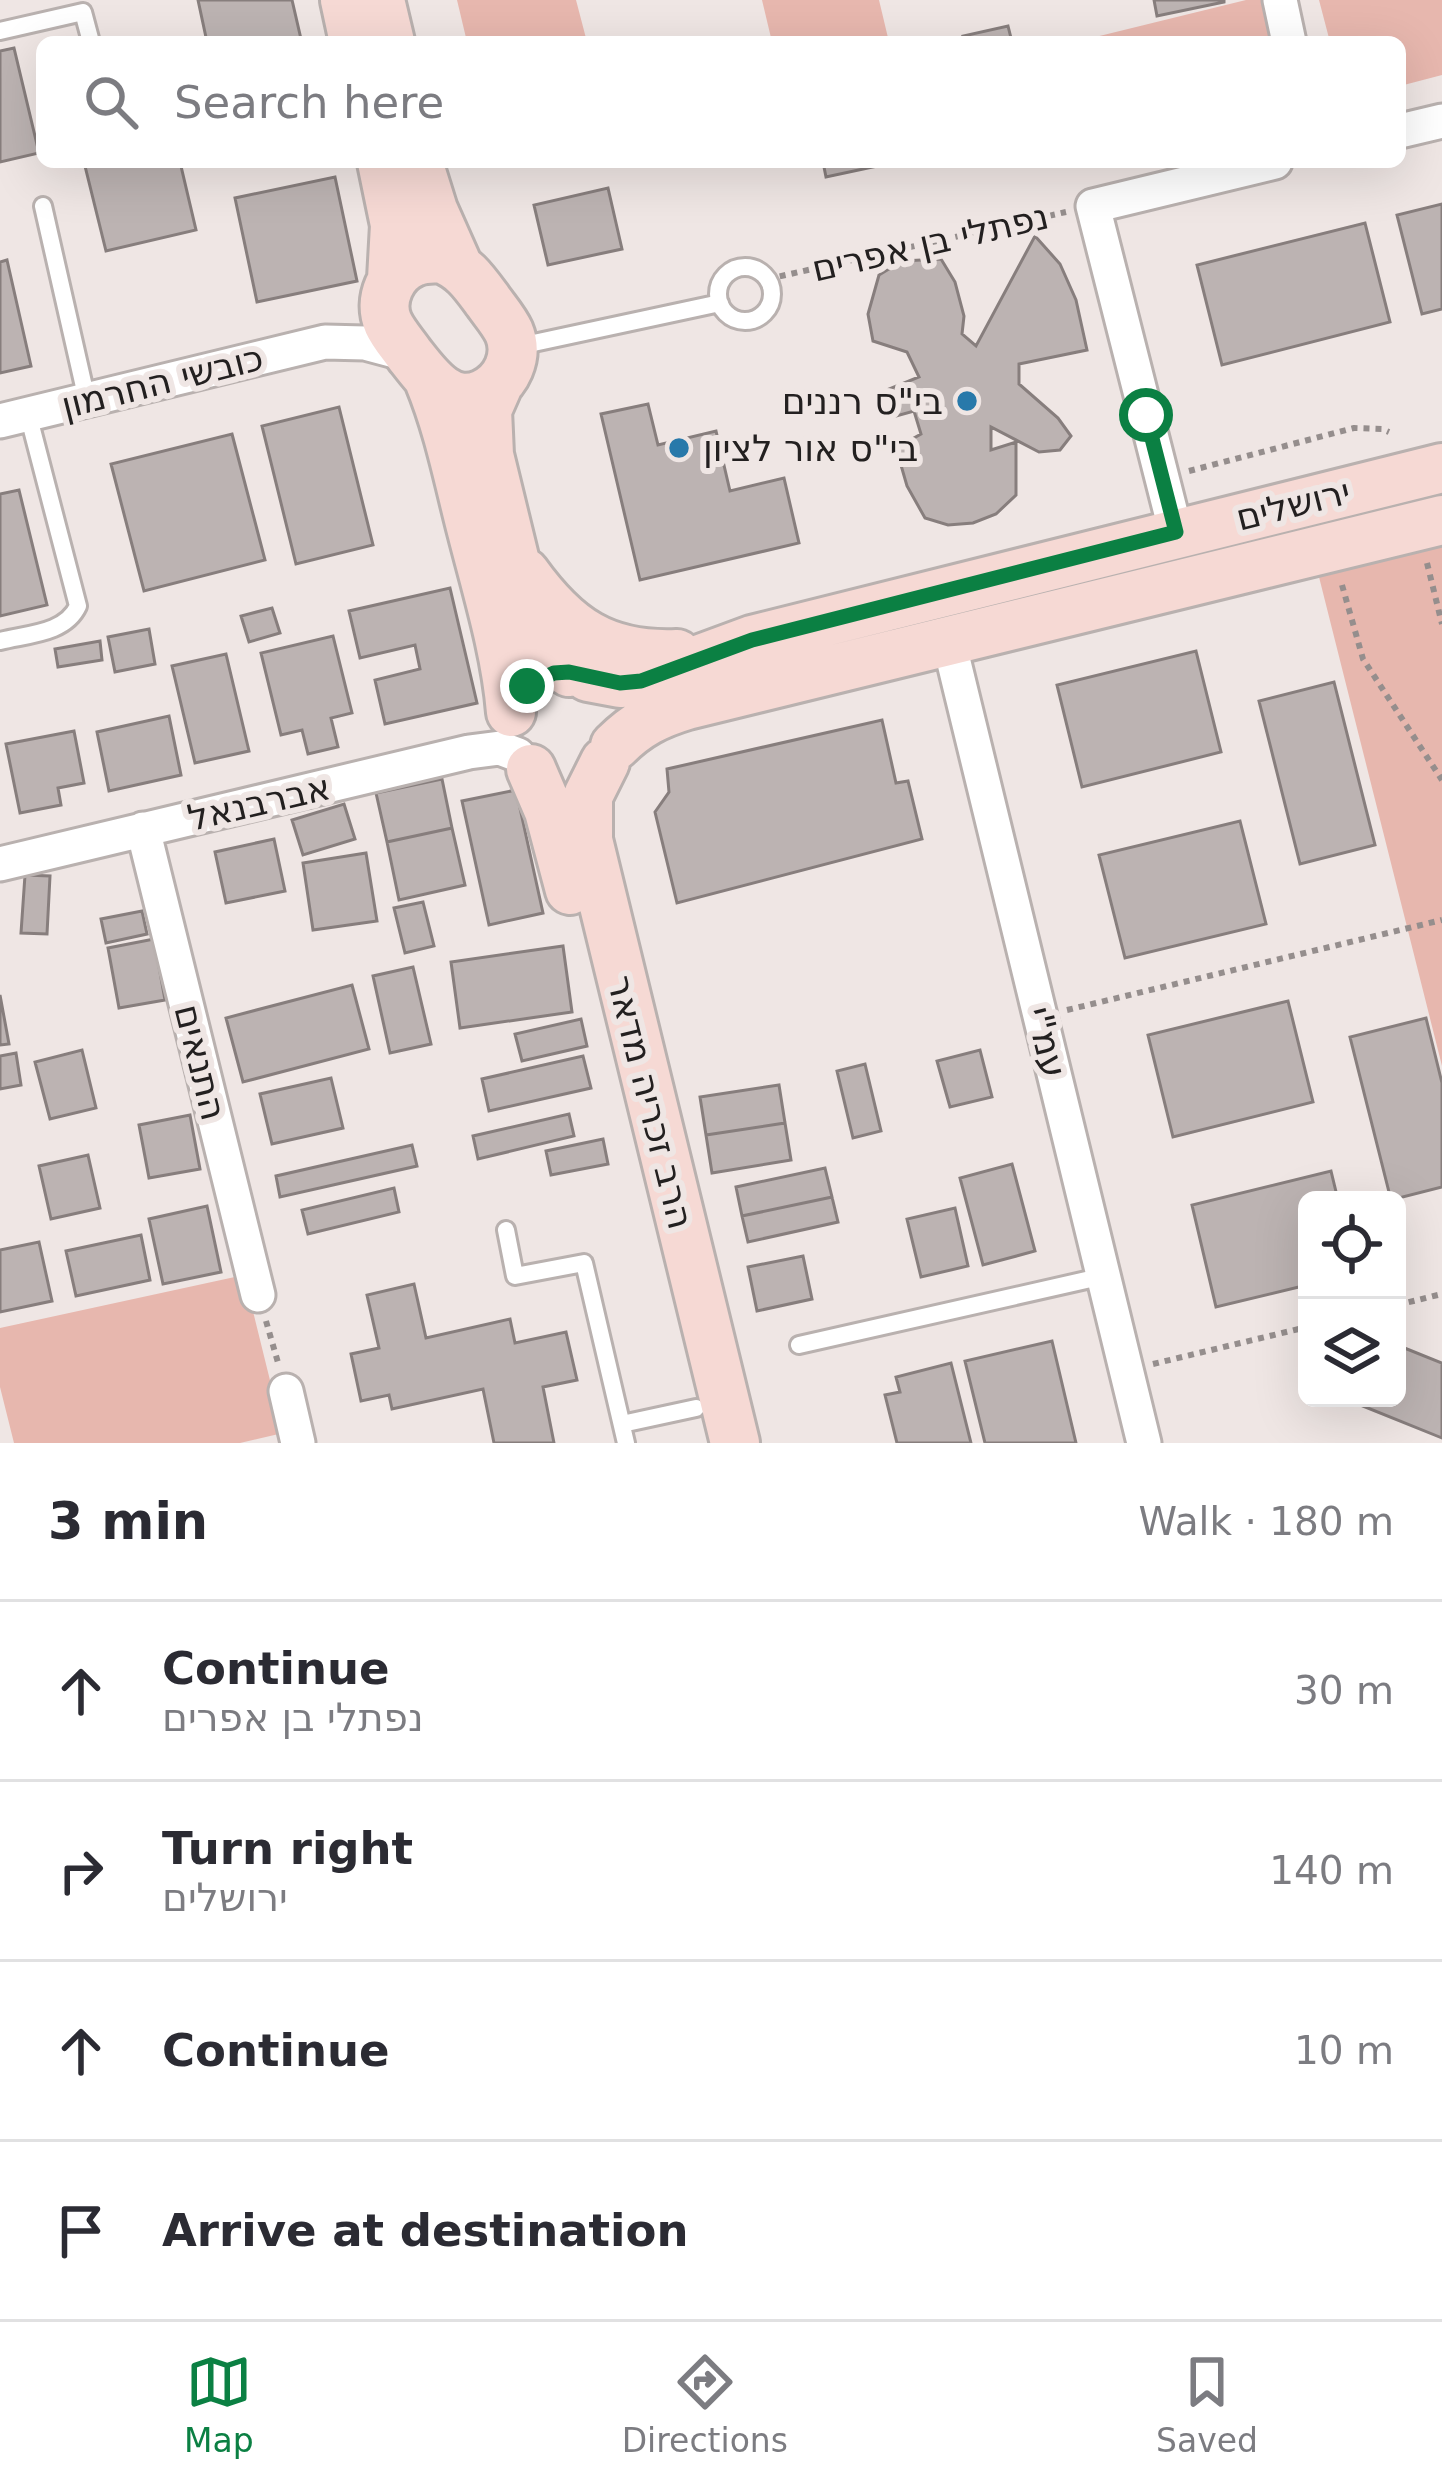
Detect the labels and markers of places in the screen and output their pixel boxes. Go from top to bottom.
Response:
place label: בי"ס רננים [782,381,943,422]
marker: בי"ס רננים [954,388,980,414]
place label: בי"ס אור לציון [703,428,918,469]
marker: בי"ס אור לציון [666,435,692,461]

